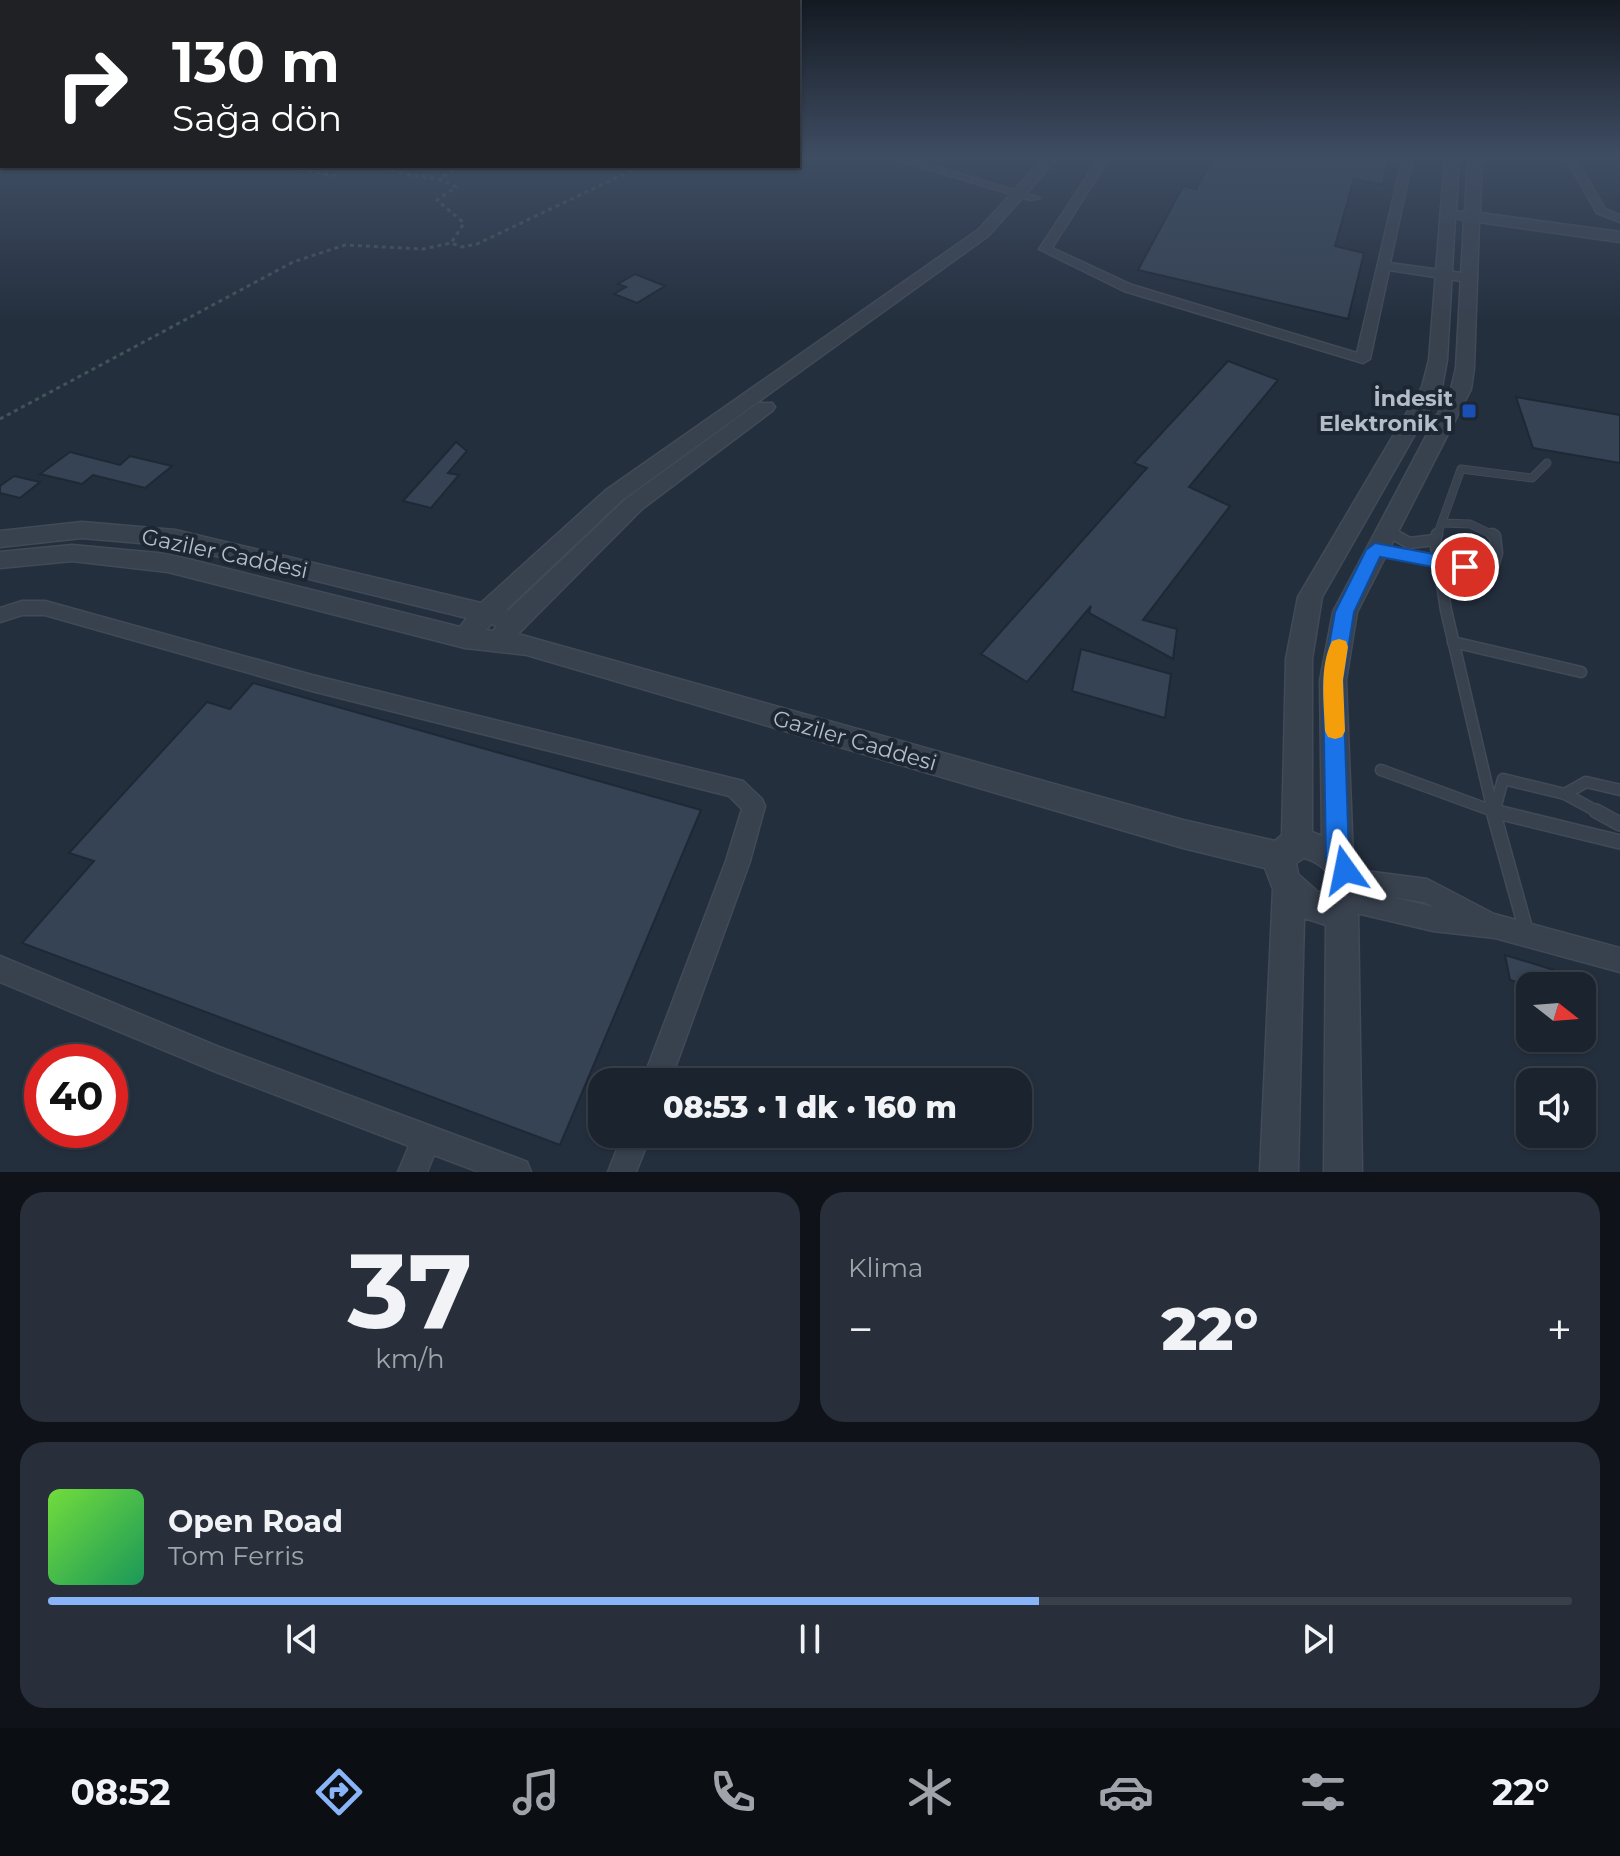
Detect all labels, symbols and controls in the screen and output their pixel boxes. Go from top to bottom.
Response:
text: 130 m [172,28,340,96]
icon: right [40,32,144,136]
text: Sağa dön [172,96,342,140]
place label: İndesit Elektronik 1 [1319,385,1453,437]
marker: İndesit Elektronik 1 [1460,402,1478,420]
street label: Gaziler Caddesi [139,523,310,584]
pin [1431,533,1499,601]
icon: arrive [1443,545,1487,589]
street label: Gaziler Caddesi [770,704,940,777]
position arrow [1303,828,1387,912]
north arrow [1516,972,1596,1052]
map controls [1516,972,1596,1148]
speed limit sign: 40 [24,1044,128,1148]
button: sound [1516,1068,1596,1148]
text: 08:53 · 1 dk · 160 m [663,1089,957,1126]
text: 37 [347,1227,473,1354]
text: Klima [848,1252,923,1284]
text: 22° [1162,1292,1258,1365]
text: − [848,1302,873,1356]
text: + [1547,1302,1572,1356]
text: km/h [375,1343,445,1375]
text: Open Road [168,1503,343,1540]
text: Tom Ferris [168,1540,304,1572]
icon: previous [280,1617,324,1661]
icon: pause [788,1617,832,1661]
icon: next [1296,1617,1340,1661]
icon: directions [311,1764,367,1820]
icon: music [508,1764,564,1820]
icon: phone [705,1764,761,1820]
icon: climate [902,1764,958,1820]
icon: car [1098,1764,1154,1820]
icon: filters [1295,1764,1351,1820]
text: 08:52 [70,1770,171,1814]
text: 22° [1492,1770,1550,1814]

